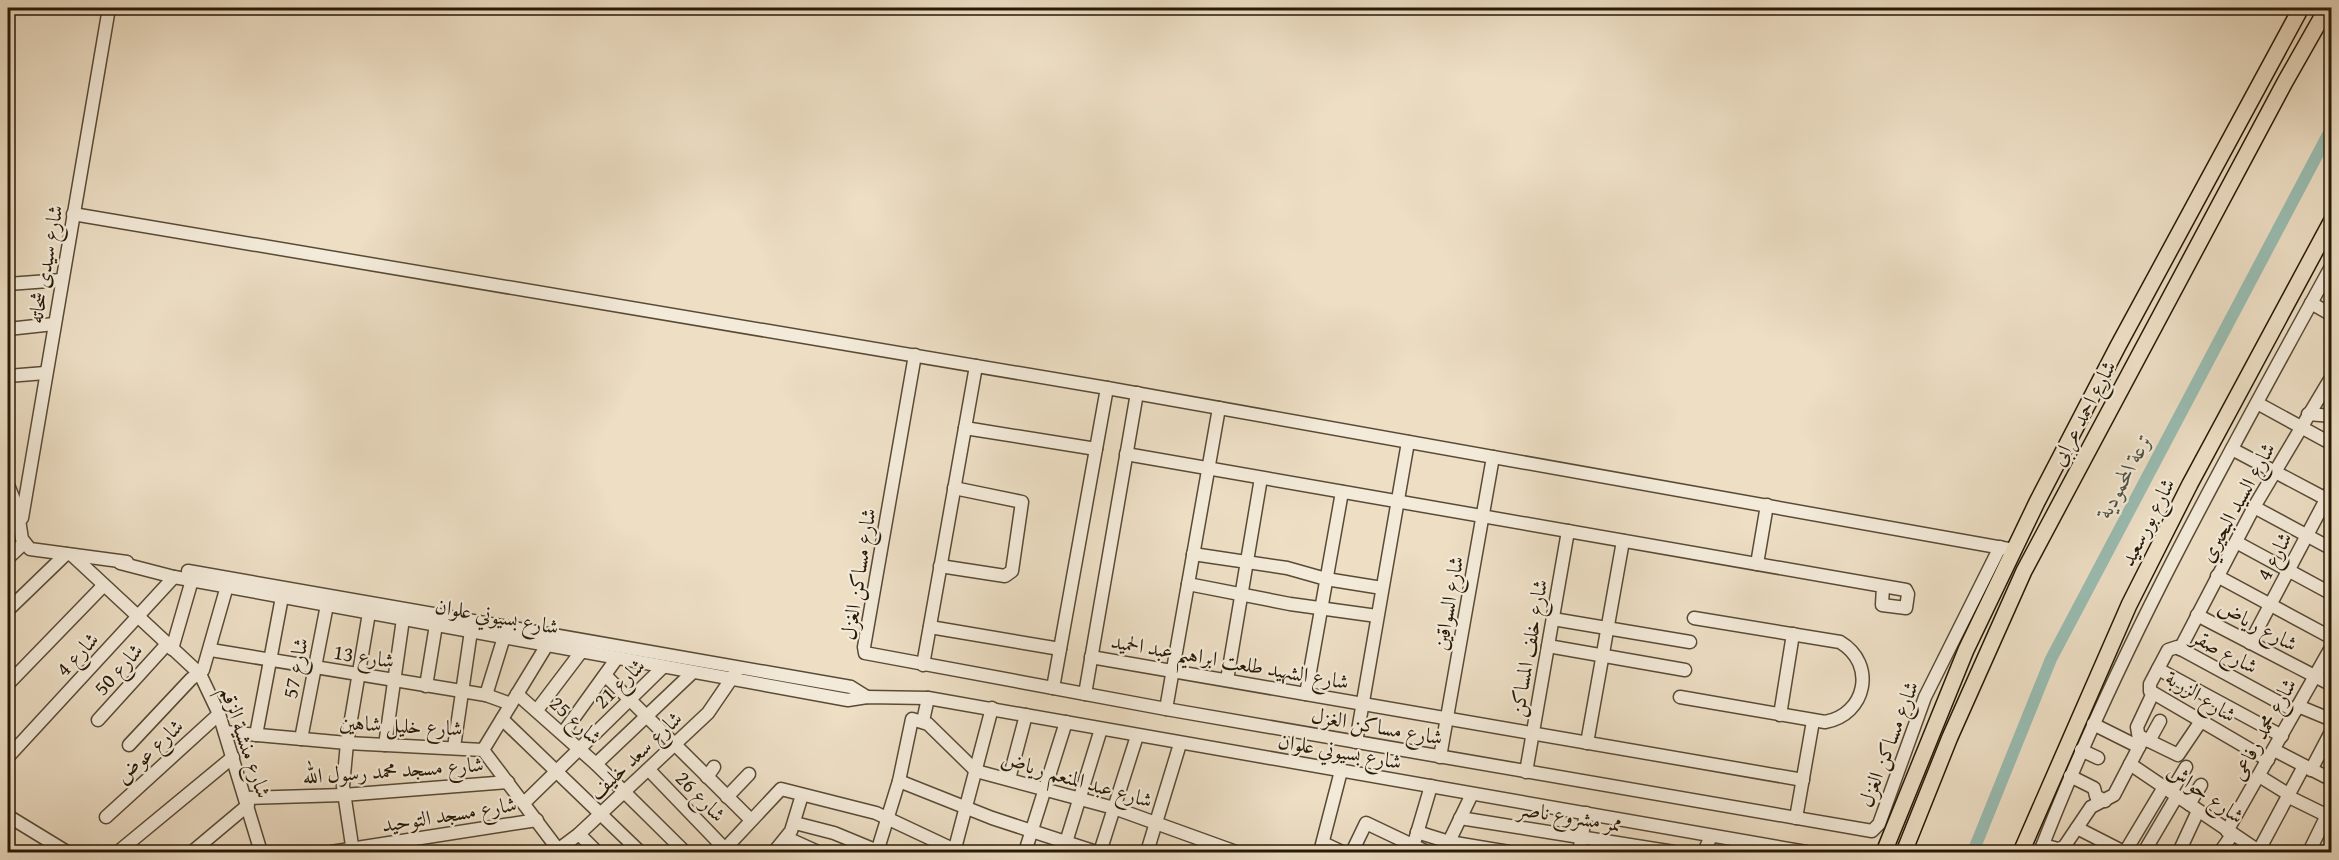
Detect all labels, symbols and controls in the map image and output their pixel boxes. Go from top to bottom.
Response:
street label: شارع سيدى شحاته [19,202,74,326]
street label: شارع احمد عرابى [2042,355,2126,473]
water label: ترعة المحمودية [2087,426,2160,526]
street label: شارع السيد البحيري [2191,436,2285,569]
street label: شارع بورسعيد [2112,472,2185,573]
street label: شارع مساكن الغزل [832,506,887,643]
street label: شارع 4 [2248,526,2302,587]
street label: شارع السواقين [1424,553,1474,653]
street label: شارع خلف المساكن [1501,577,1558,720]
street label: شارع بسيوني علوان [432,590,561,645]
street label: شارع رياض [2211,591,2303,662]
street label: شارع صقر [2183,620,2264,684]
street label: شارع 4 [48,625,108,685]
street label: شارع الشهيد طلعت ابراهيم عبد الحميد [1107,625,1352,703]
street label: شارع 57 [274,635,319,702]
street label: شارع 50 [86,636,152,704]
street label: شارع 13 [331,636,397,679]
street label: شارع 21 [586,651,654,718]
street label: شارع الزربة [2158,662,2242,732]
street label: شارع محمد رفاعى [2222,672,2307,787]
street label: شارع مساكن الغزل [1850,676,1929,813]
street label: شارع منشية الزقم [208,682,280,804]
street label: شارع 25 [541,688,609,754]
street label: شارع مساكن الغزل [1308,699,1445,756]
street label: شارع سعد خليف [581,703,691,809]
street label: شارع خليل شاهين [338,706,463,747]
street label: شارع عوض [108,711,192,793]
street label: شارع بسيوني علوان [1275,725,1404,780]
street label: شارع عبد المنعم رياض [996,743,1156,820]
street label: شارع مسجد محمد رسول الله [301,747,485,795]
street label: شارع حواش [2160,755,2251,833]
street label: شارع 26 [666,763,733,831]
street label: شارع مسجد التوحيد [379,788,519,843]
street label: ممر مشروع ناصر [1513,792,1624,842]

